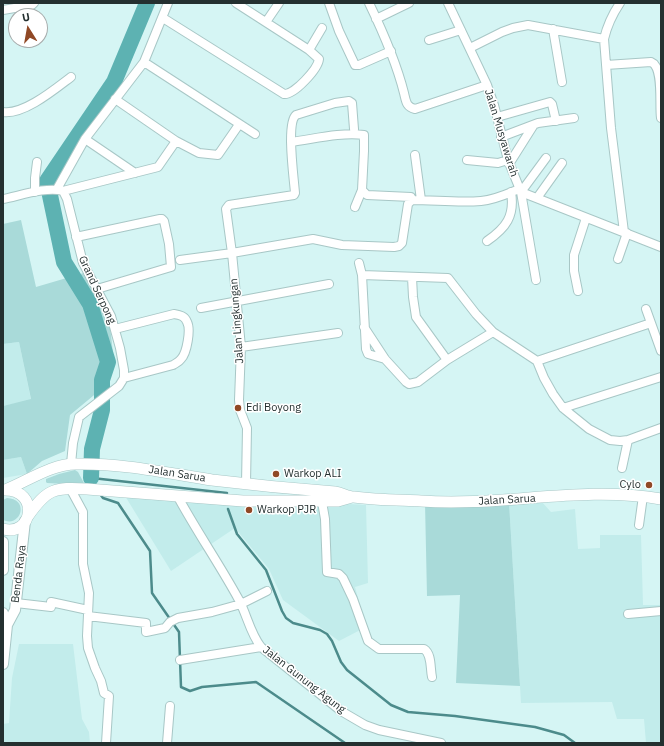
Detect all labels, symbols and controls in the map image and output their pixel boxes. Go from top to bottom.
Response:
north arrow [8,8,48,48]
text: U [21,10,31,25]
street label: Jalan Musyawarah [481,88,521,178]
street label: Grand Serpong [75,254,119,326]
street label: Jalan Lingkungan [227,278,247,364]
place label: Edi Boyong [246,401,301,415]
marker: Edi Boyong [233,403,243,413]
street label: Jalan Sarua [148,463,206,485]
place label: Warkop ALI [284,467,341,481]
marker: Warkop ALI [271,469,281,479]
place label: Cylo [620,478,641,492]
marker: Cylo [644,480,654,490]
street label: Jalan Sarua [478,492,536,508]
place label: Warkop PJR [257,503,316,517]
marker: Warkop PJR [244,505,254,515]
street label: Benda Raya [9,544,29,604]
street label: Jalan Gunung Agung [260,644,348,716]

